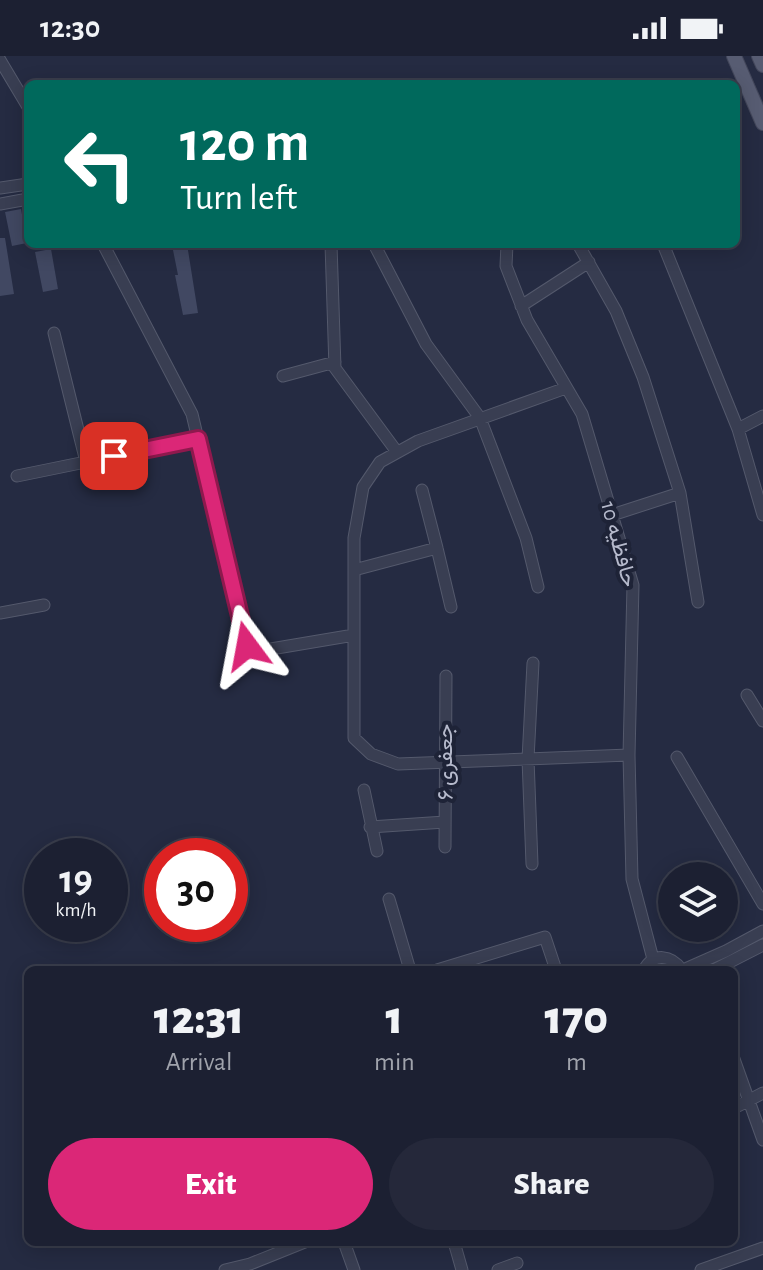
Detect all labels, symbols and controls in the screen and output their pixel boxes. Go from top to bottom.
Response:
text: 12:30 [40,13,100,43]
icon: left [48,112,152,216]
text: 120 m [180,115,309,171]
text: Turn left [180,180,297,216]
pin [80,422,148,490]
icon: arrive [92,434,136,478]
street label: حافظیه 10 [596,499,641,589]
position arrow [205,604,289,688]
street label: جعفری ۶ [434,724,458,800]
speed limit sign: 30 [144,838,248,942]
text: 19 [59,860,93,900]
map controls [658,862,738,942]
button: layers [658,862,738,942]
text: km/h [55,900,97,920]
text: 12:31 [154,995,244,1043]
text: 1 [386,995,403,1043]
text: 170 [544,995,608,1043]
text: Arrival [166,1049,232,1075]
text: min [374,1049,415,1075]
text: m [566,1049,587,1075]
button: Exit [48,1138,373,1230]
button: Share [389,1138,714,1230]

